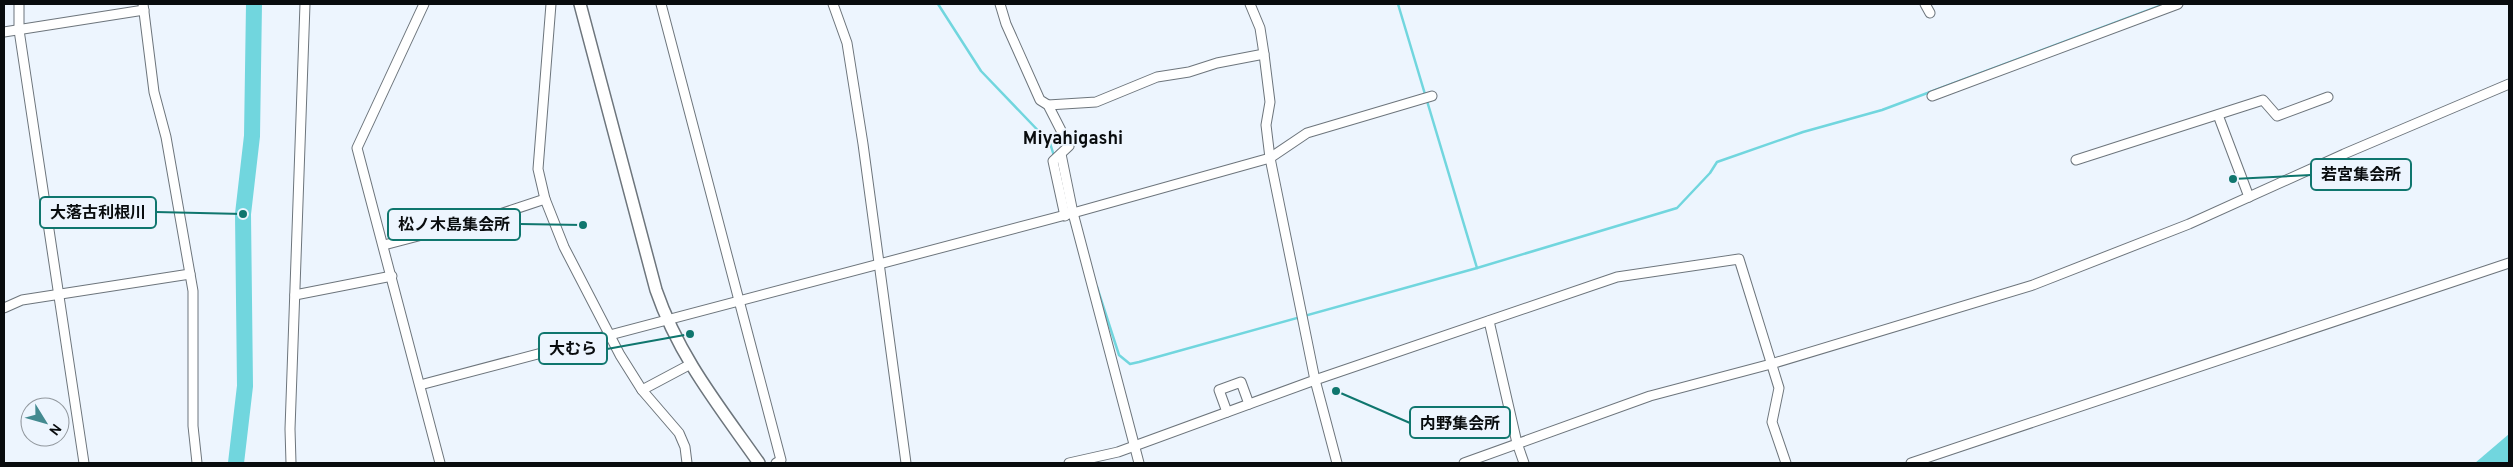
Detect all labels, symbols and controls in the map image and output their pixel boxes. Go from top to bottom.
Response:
district label: Miyahigashi [1023,128,1123,151]
callout: 若宮集会所 [2311,159,2411,190]
text: 若宮集会所 [2321,166,2401,186]
callout: 大落古利根川 [40,197,156,228]
text: 大落古利根川 [50,204,146,224]
callout: 松ノ木島集会所 [388,209,520,240]
text: 松ノ木島集会所 [398,216,510,236]
callout: 大むら [539,333,607,364]
text: 大むら [549,340,597,360]
north arrow [20,397,70,447]
callout: 内野集会所 [1410,407,1510,438]
text: 内野集会所 [1420,415,1500,435]
text: N [44,420,64,438]

